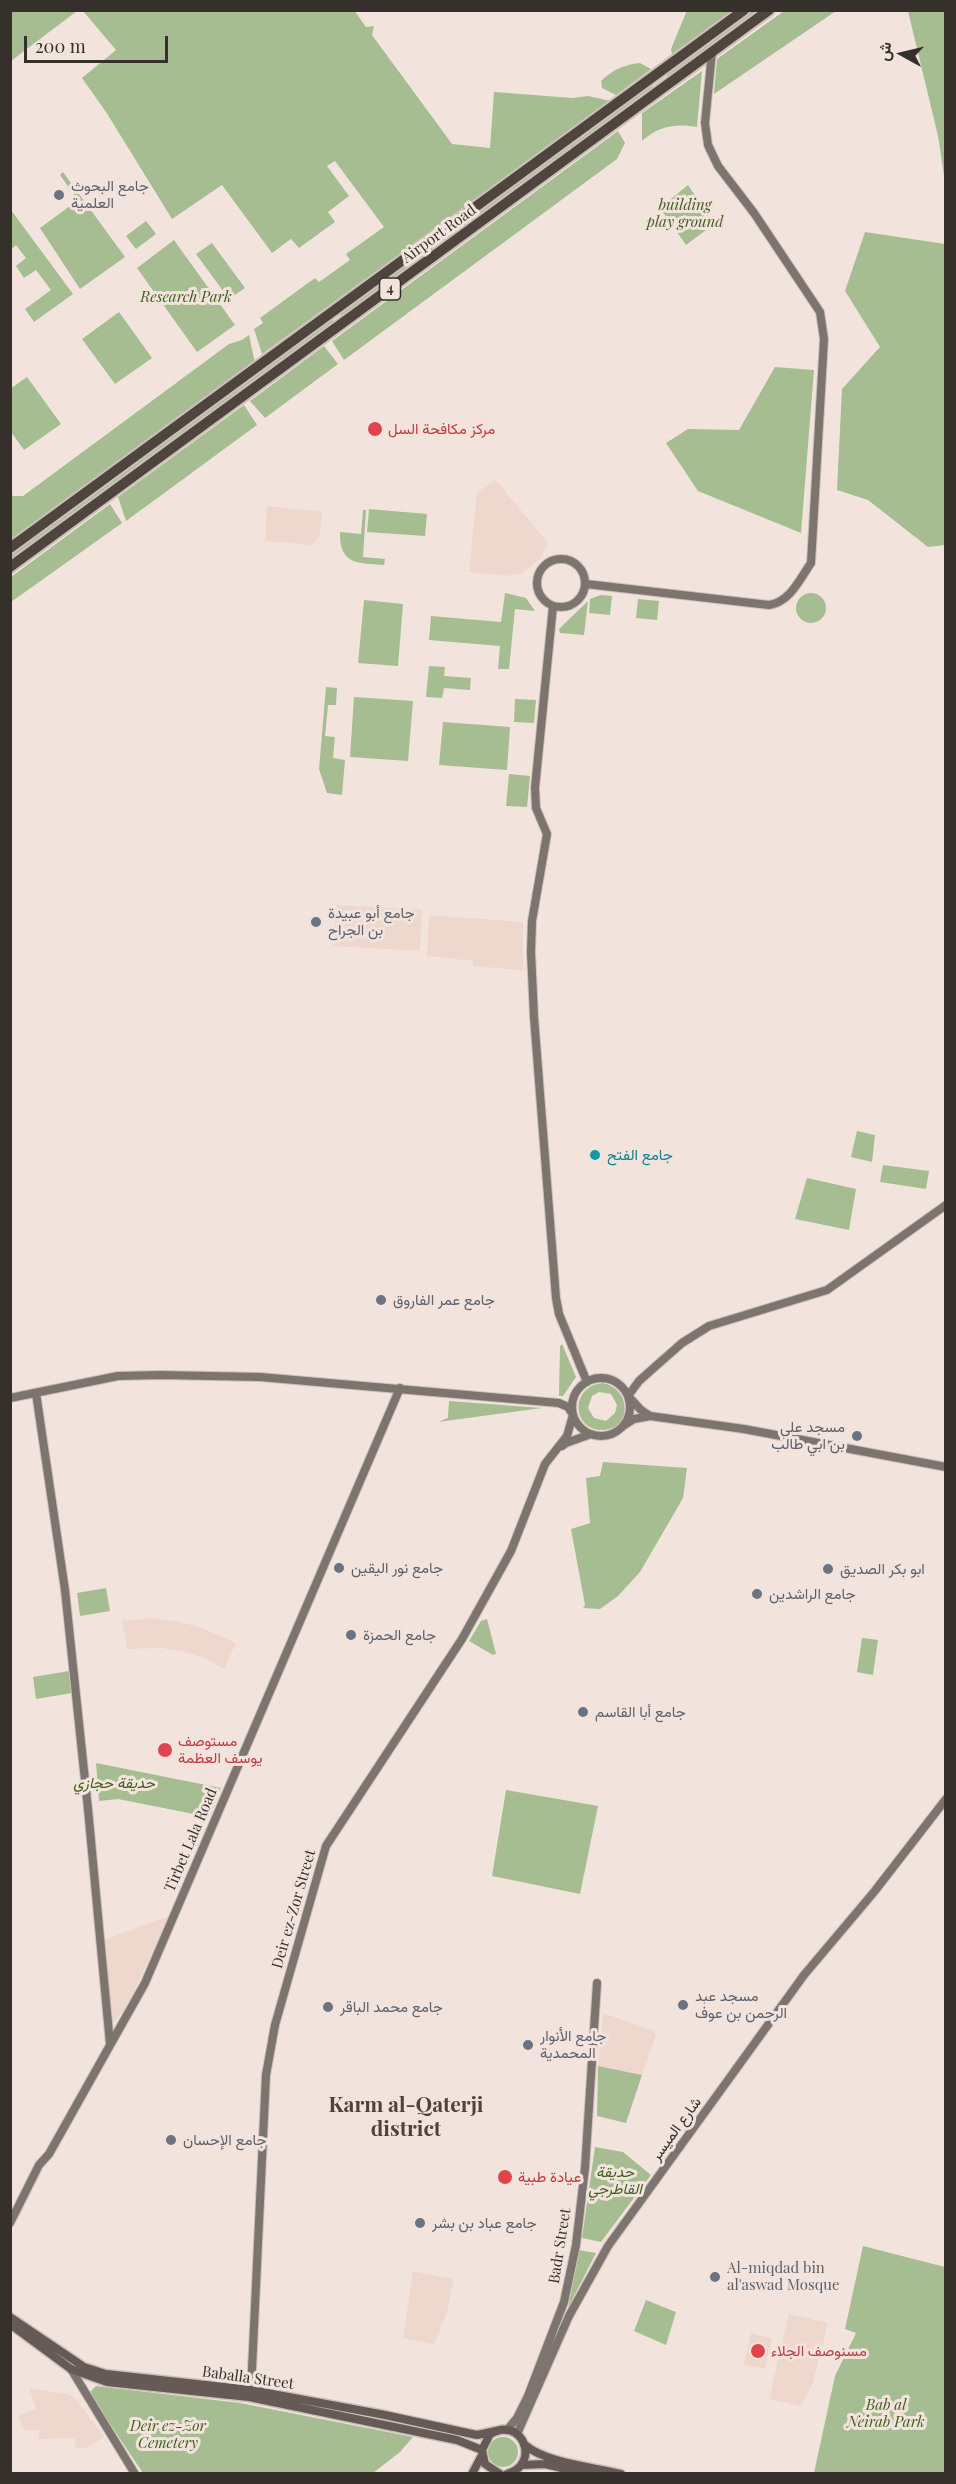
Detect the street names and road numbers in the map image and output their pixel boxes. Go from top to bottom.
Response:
street label: Airport Road [398,201,480,267]
road number: 4 [380,278,400,300]
street label: Tirbet Lala Road [161,1785,221,1895]
street label: Deir ez-Zor Street [268,1847,320,1971]
street label: شارع الميسر [647,2094,705,2164]
street label: Badr Street [545,2207,575,2285]
street label: Baballa Street [201,2363,295,2393]

